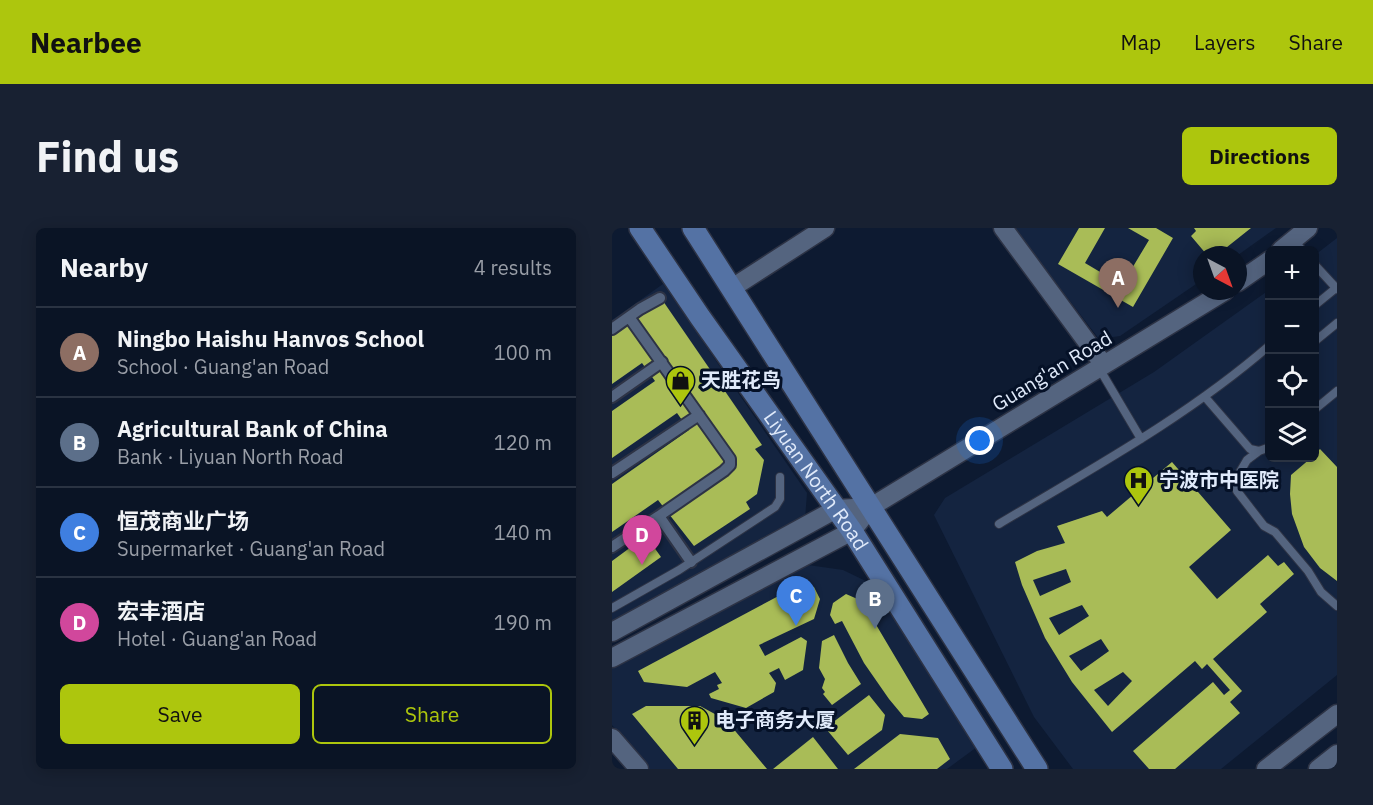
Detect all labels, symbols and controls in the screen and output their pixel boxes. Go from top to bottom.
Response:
text: Nearbee [30,24,142,61]
text: Map [1121,28,1161,56]
text: Layers [1194,28,1256,56]
text: Share [1289,28,1343,56]
button: Directions [1182,127,1337,185]
text: Find us [36,129,179,184]
north arrow [1193,246,1247,300]
map controls [1265,246,1319,462]
button: + [1265,246,1319,300]
text: Nearby [60,250,148,284]
text: 4 results [474,254,552,281]
pin: A [1098,259,1138,308]
button: − [1265,300,1319,354]
text: Ningbo Haishu Hanvos School [117,324,424,353]
street label: Guang'an Road [987,324,1117,417]
text: A [73,339,86,366]
text: 100 m [494,339,552,366]
text: School · Guang'an Road [117,353,329,380]
button: locate [1265,354,1319,408]
shop icon: 天胜花鸟 [664,364,696,406]
place label: 天胜花鸟 [701,366,781,393]
street label: Liyuan North Road [758,405,875,555]
button: layers [1265,408,1319,462]
text: Agricultural Bank of China [117,414,388,443]
your location [965,426,994,455]
text: B [73,429,86,456]
text: 120 m [494,429,552,456]
text: Bank · Liyuan North Road [117,443,344,470]
hospital icon: 宁波市中医院 [1122,464,1154,506]
place label: 宁波市中医院 [1159,466,1279,493]
text: 恒茂商业广场 [117,506,249,535]
pin: D [622,516,662,565]
text: C [73,519,86,546]
text: 140 m [494,519,552,546]
text: Supermarket · Guang'an Road [117,535,385,562]
pin: C [776,576,816,626]
pin: B [856,580,894,629]
text: 宏丰酒店 [117,596,205,625]
text: D [73,609,86,636]
text: 190 m [494,609,552,636]
text: Hotel · Guang'an Road [117,625,317,652]
button: Save [60,684,300,744]
button: Share [312,684,552,744]
building icon: 电子商务大厦 [678,704,710,746]
place label: 电子商务大厦 [715,706,835,733]

